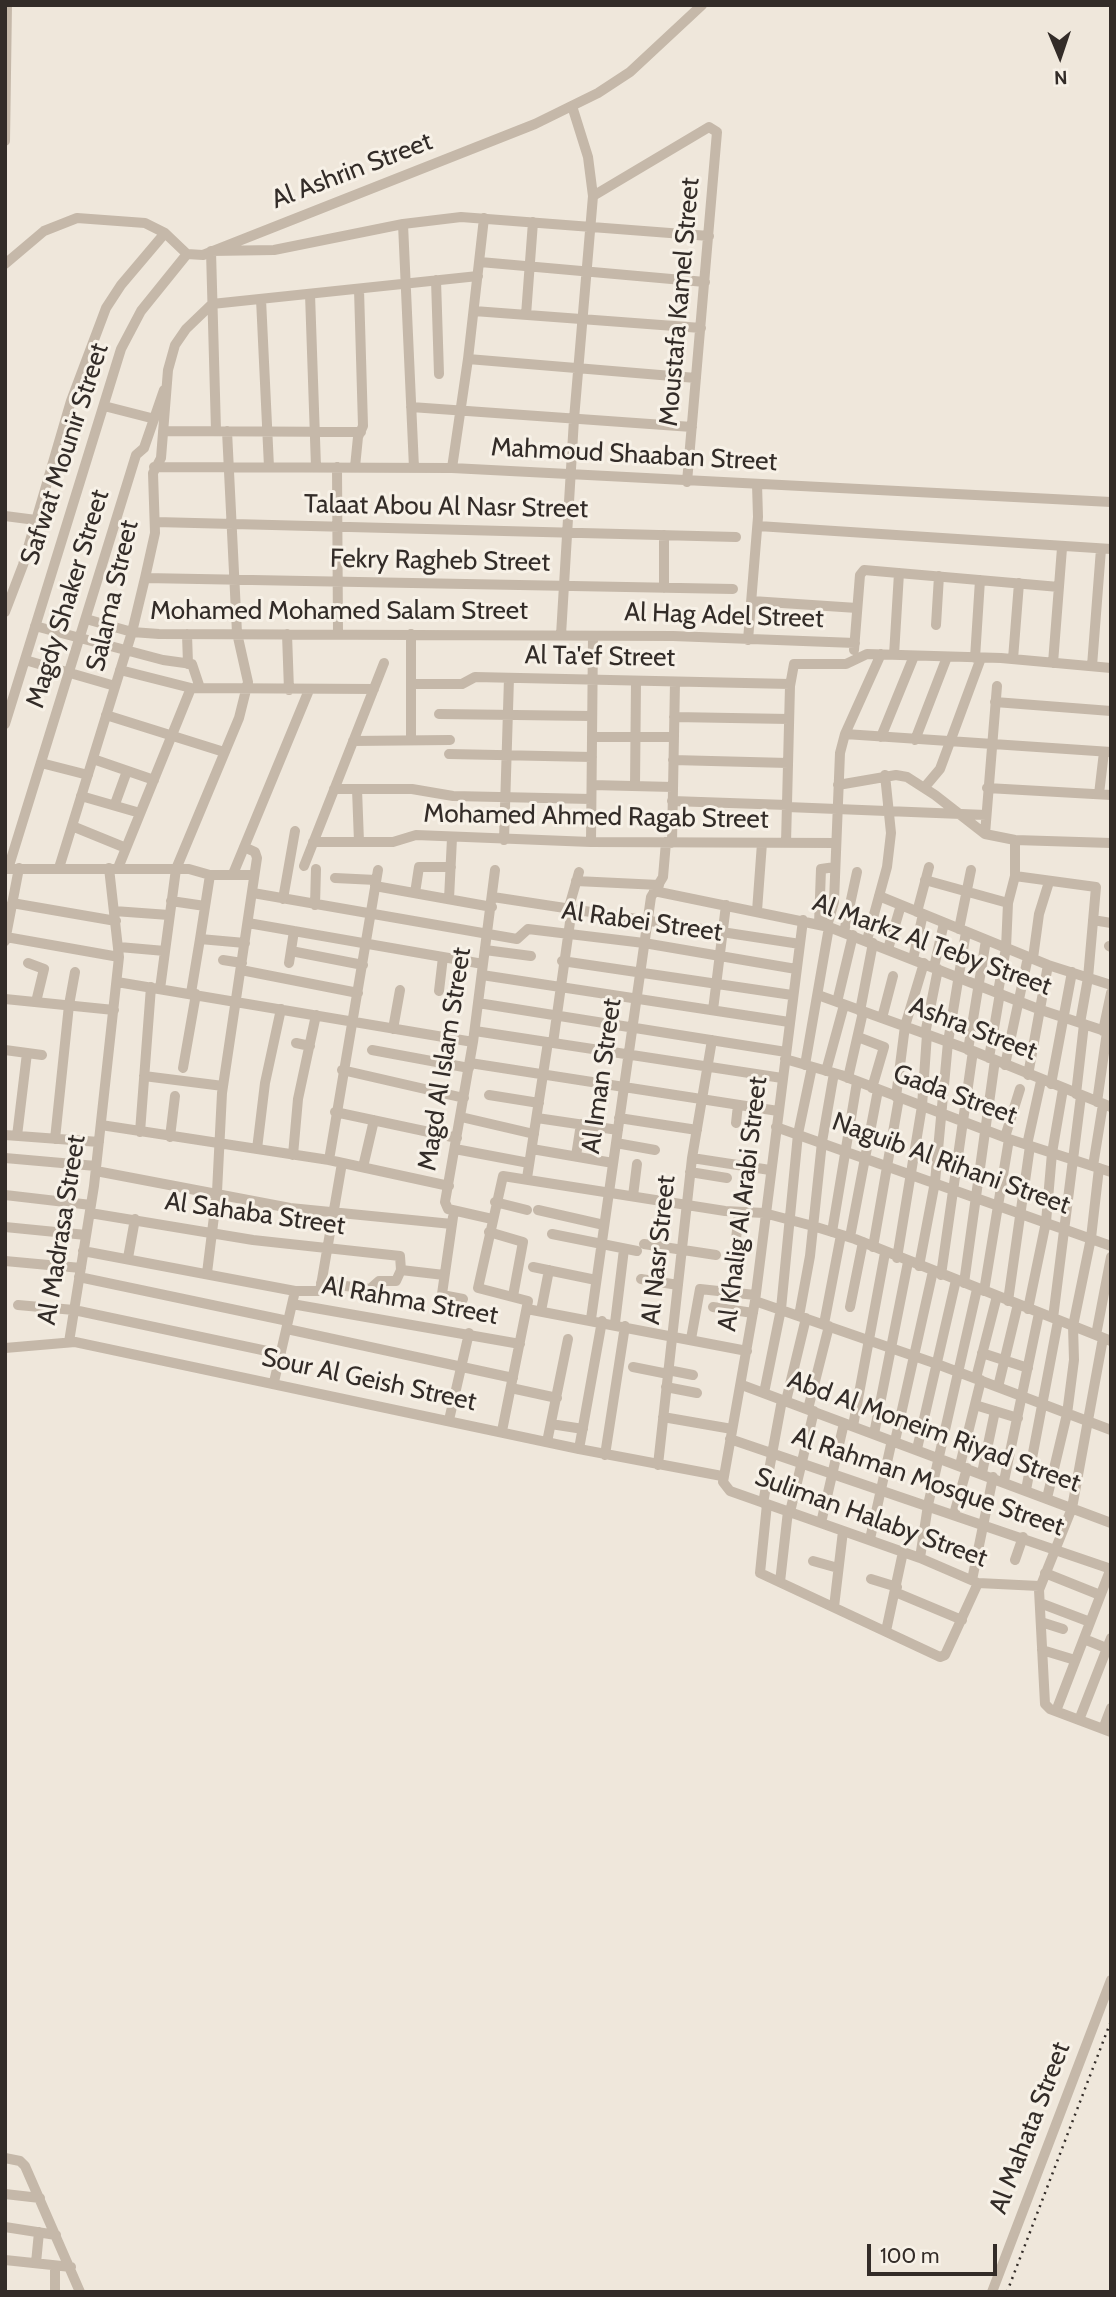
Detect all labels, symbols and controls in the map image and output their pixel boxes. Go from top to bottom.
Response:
north arrow [1025,21,1095,91]
text: N [1054,66,1068,89]
street label: Al Ashrin Street [267,126,437,216]
street label: Moustafa Kamel Street [654,176,706,428]
street label: Safwat Mounir Street [14,339,116,569]
street label: Mahmoud Shaaban Street [490,432,778,478]
street label: Magdy Shaker Street [20,486,116,712]
street label: Talaat Abou Al Nasr Street [304,489,588,525]
street label: Salama Street [80,517,146,675]
street label: Fekry Ragheb Street [330,543,550,579]
street label: Mohamed Mohamed Salam Street [150,595,528,627]
street label: Al Hag Adel Street [624,597,824,635]
street label: Al Ta'ef Street [524,640,676,674]
street label: Mohamed Ahmed Ragab Street [423,798,769,836]
street label: Al Markz Al Teby Street [808,887,1056,1003]
street label: Al Rabei Street [560,895,724,949]
street label: Magd Al Islam Street [412,945,478,1173]
street label: Ashra Street [905,990,1041,1068]
street label: Al Iman Street [576,996,628,1156]
street label: Gada Street [889,1058,1021,1132]
street label: Al Khalig Al Arabi Street [712,1075,774,1333]
street label: Naguib Al Rihani Street [828,1106,1074,1222]
street label: Al Madrasa Street [32,1133,92,1327]
street label: Al Nasr Street [636,1174,682,1326]
street label: Al Sahaba Street [163,1186,347,1242]
street label: Al Rahma Street [320,1270,500,1332]
street label: Sour Al Geish Street [259,1342,479,1418]
street label: Abd Al Moneim Riyad Street [783,1364,1085,1500]
street label: Al Rahman Mosque Street [788,1421,1068,1543]
street label: Suliman Halaby Street [751,1461,991,1575]
street label: Al Mahata Street [983,2038,1077,2218]
scale bar [871,2230,1000,2274]
text: 100 m [880,2243,939,2268]

